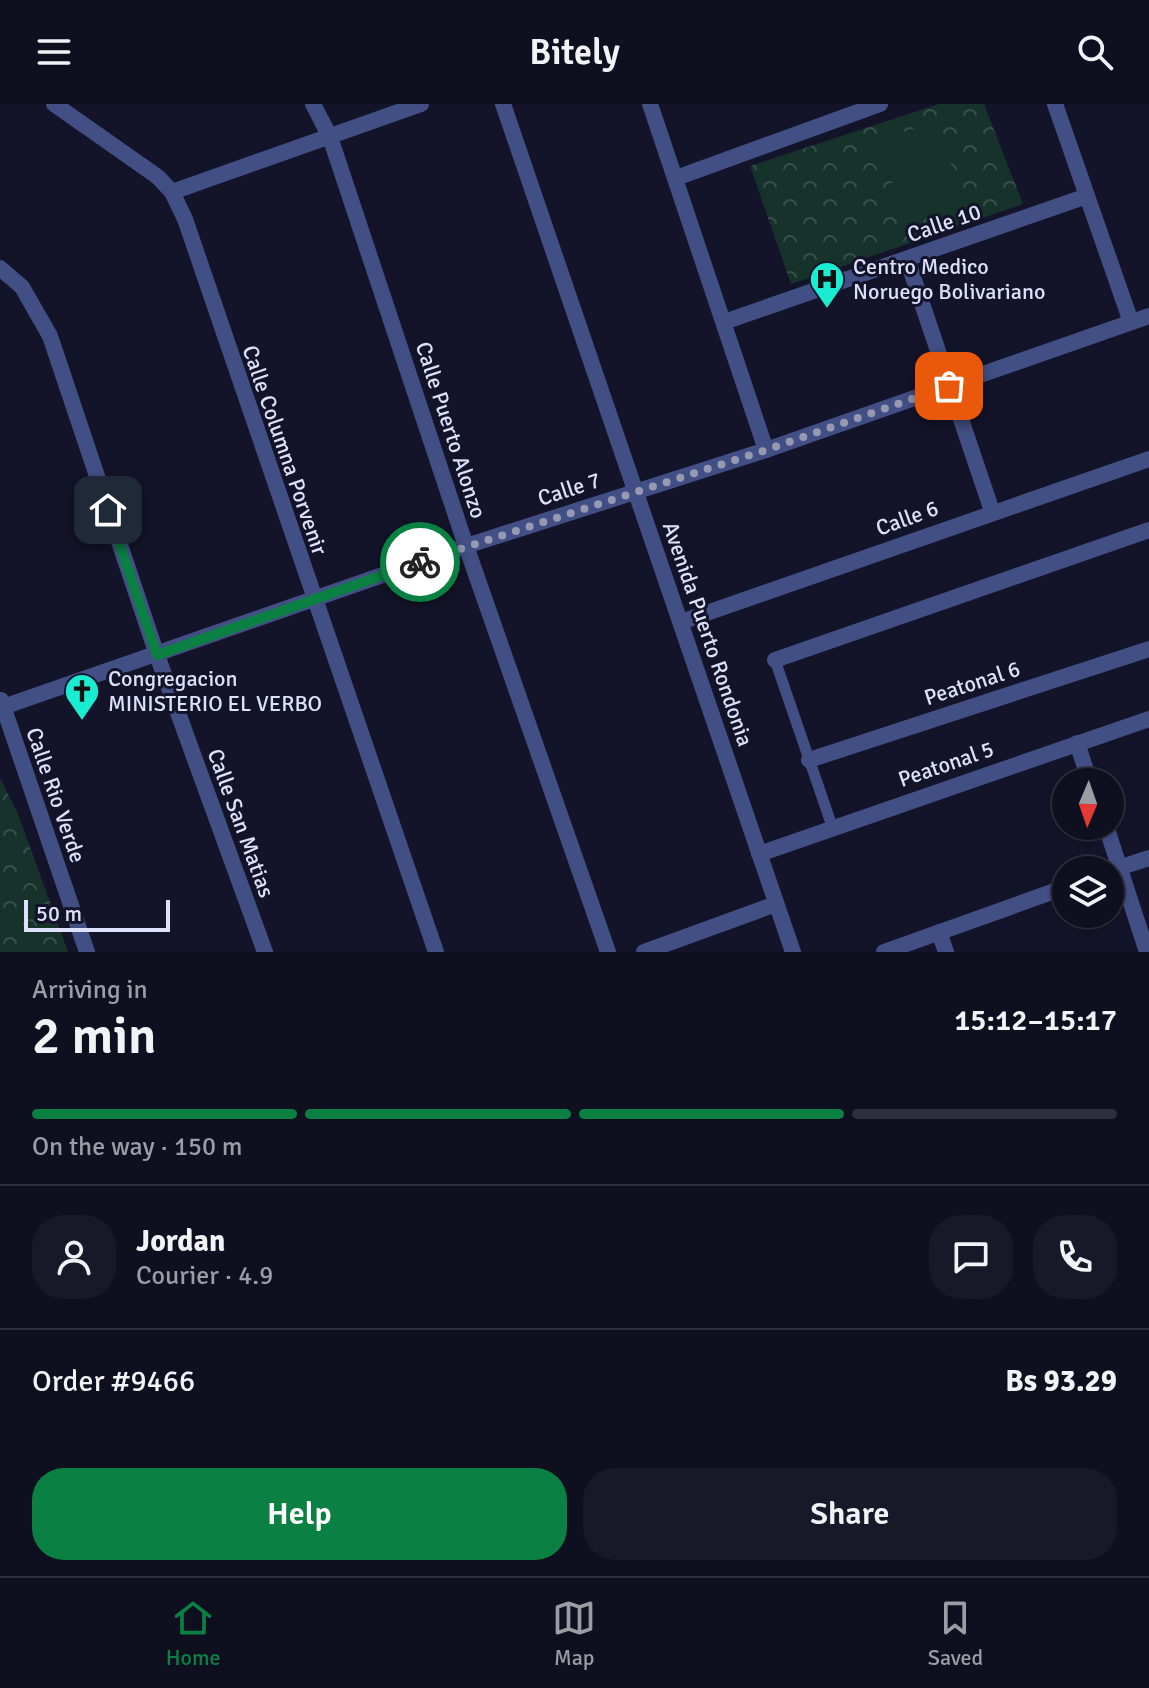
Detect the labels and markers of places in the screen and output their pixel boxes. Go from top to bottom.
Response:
place label: Centro Medico Noruego Bolivariano [853,253,1045,305]
hospital icon: Centro Medico Noruego Bolivariano [808,260,846,310]
pin [915,352,983,420]
pin [74,476,142,544]
place label: Congregacion MINISTERIO EL VERBO [108,665,322,717]
church icon: Congregacion MINISTERIO EL VERBO [63,672,101,722]

